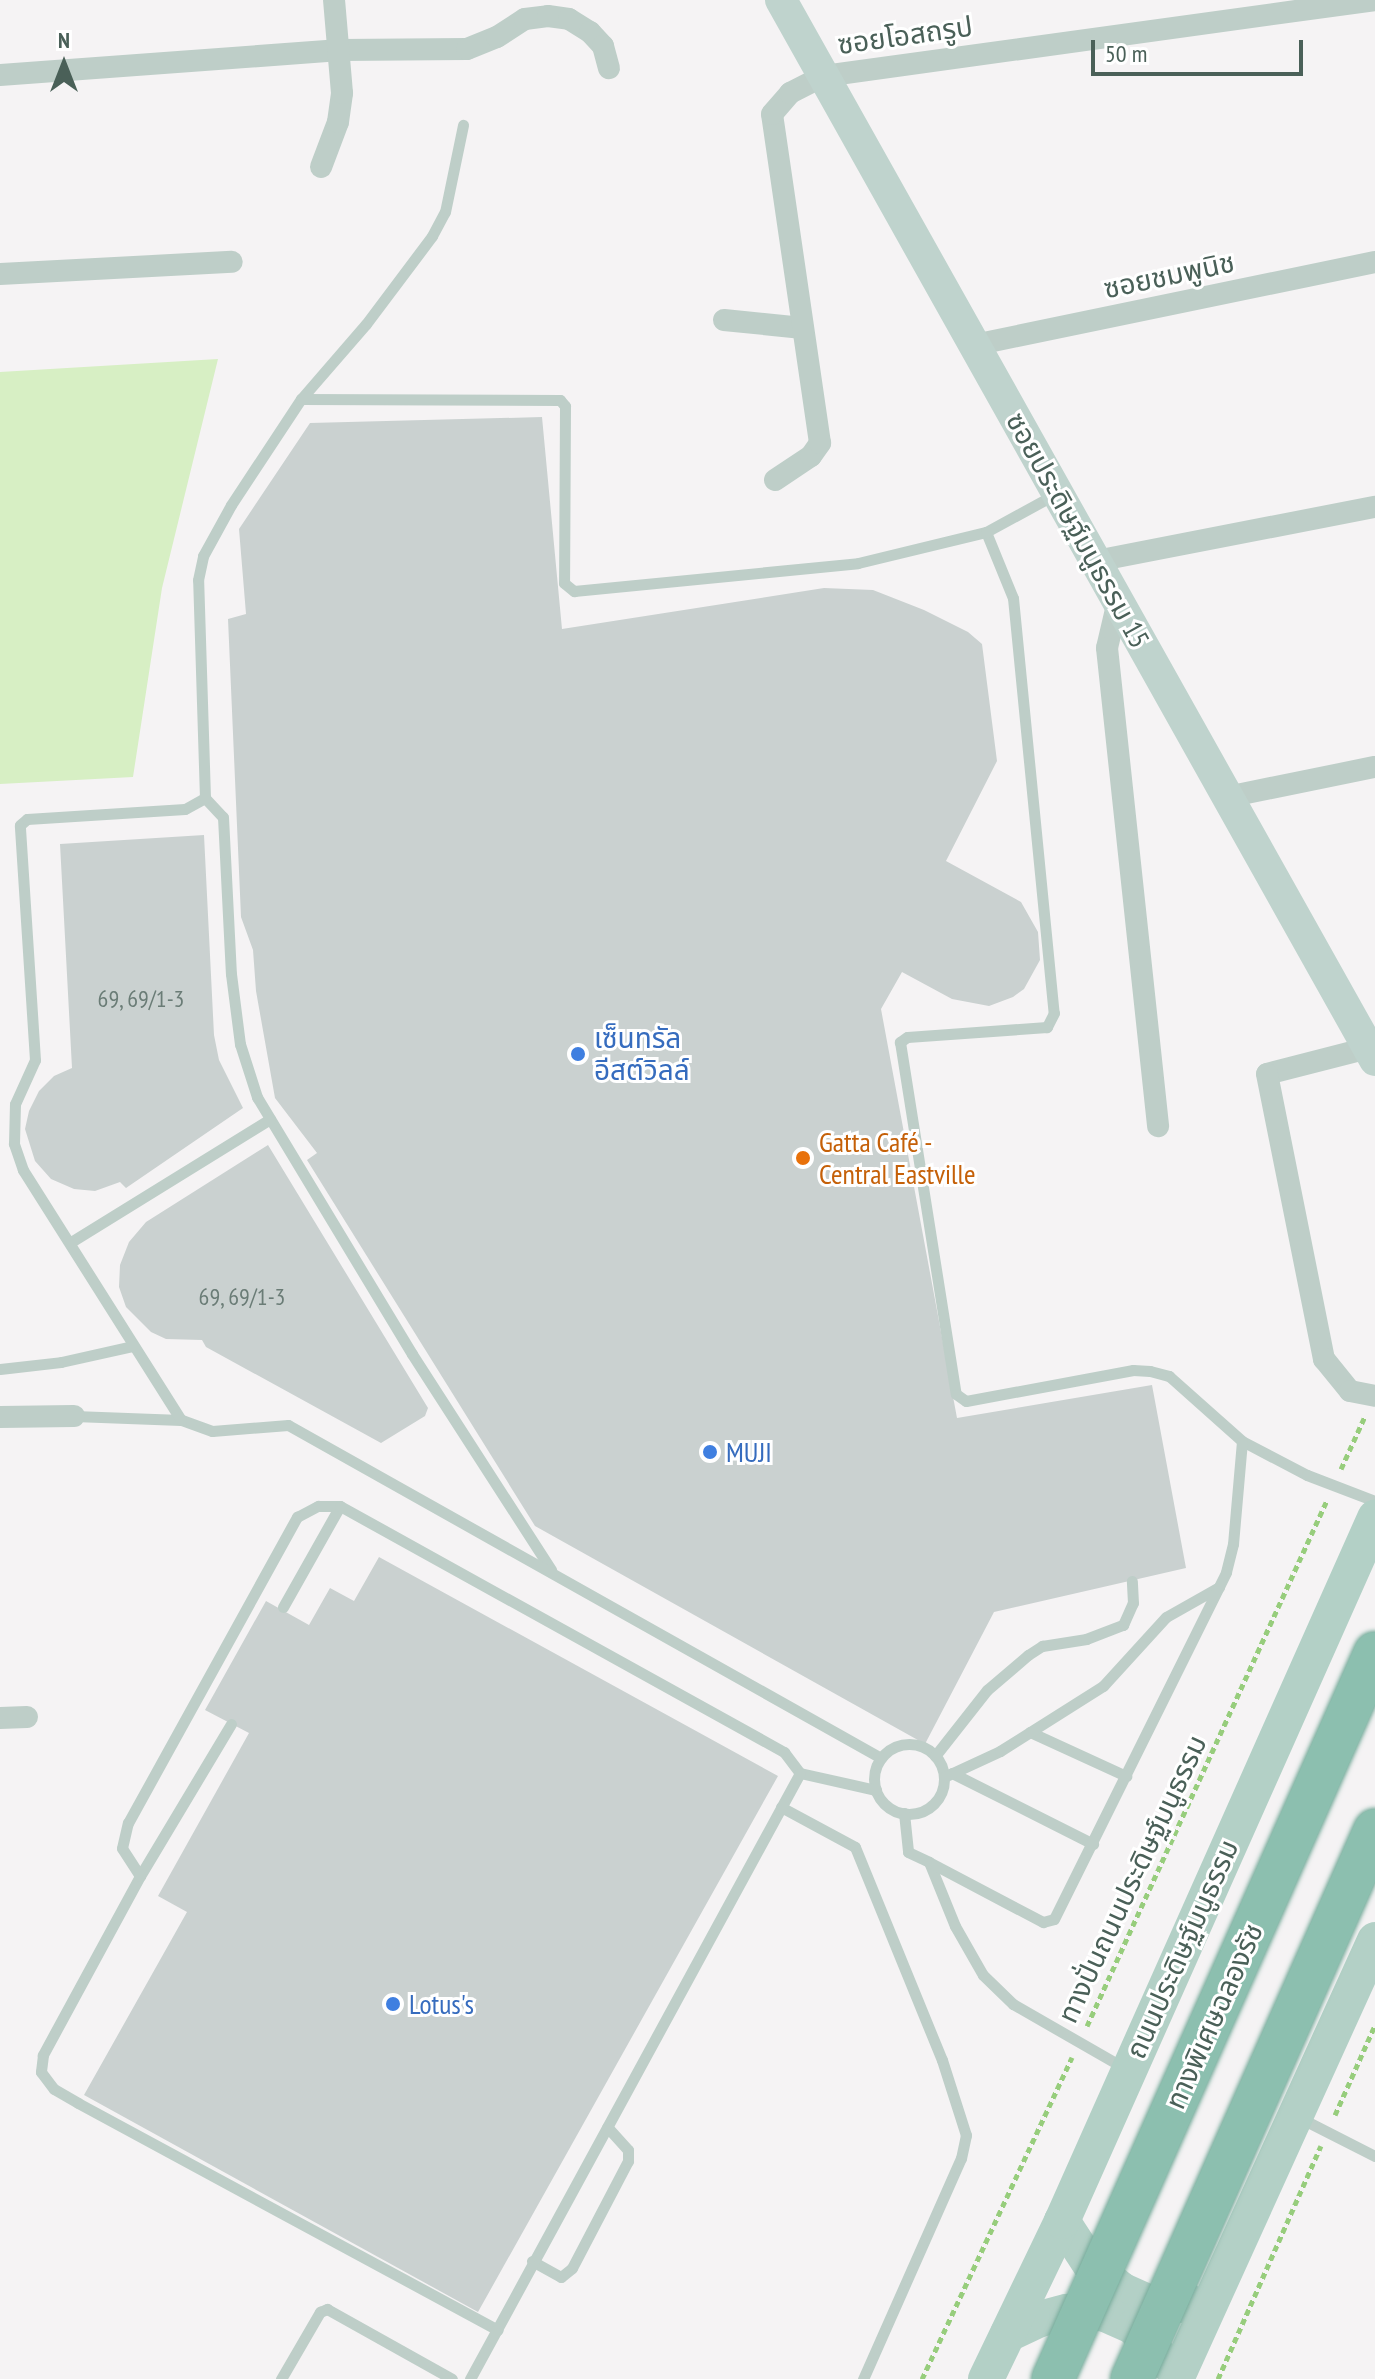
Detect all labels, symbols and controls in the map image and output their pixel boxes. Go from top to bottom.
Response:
street label: ซอยโอสถรูป [835,9,975,61]
north arrow [24,24,104,104]
scale bar [1095,24,1307,74]
text: N [58,26,70,54]
text: 50 m [1105,38,1147,69]
street label: ซอยชมพูนิช [1101,245,1237,305]
street label: ซอยประดิษฐ์มนูธรรม 15 [999,406,1157,654]
house number: 69, 69/1-3 [97,985,185,1013]
place label: เซ็นทรัล อีสต์วิลล์ [594,1021,690,1087]
marker: เซ็นทรัล อีสต์วิลล์ [569,1045,587,1063]
place label: Gatta Café - Central Eastville [819,1125,976,1191]
marker: Gatta Café - Central Eastville [794,1149,812,1167]
house number: 69, 69/1-3 [198,1283,286,1311]
place label: MUJI [726,1435,772,1469]
marker: MUJI [701,1443,719,1461]
street label: ทางปั่นถนนประดิษฐ์มนูธรรม [1051,1730,1213,2028]
street label: ถนนประดิษฐ์มนูธรรม [1119,1834,1245,2064]
street label: ทางพิเศษฉลองรัช [1158,1918,1270,2114]
place label: Lotus's [409,1987,474,2021]
marker: Lotus's [384,1995,402,2013]

